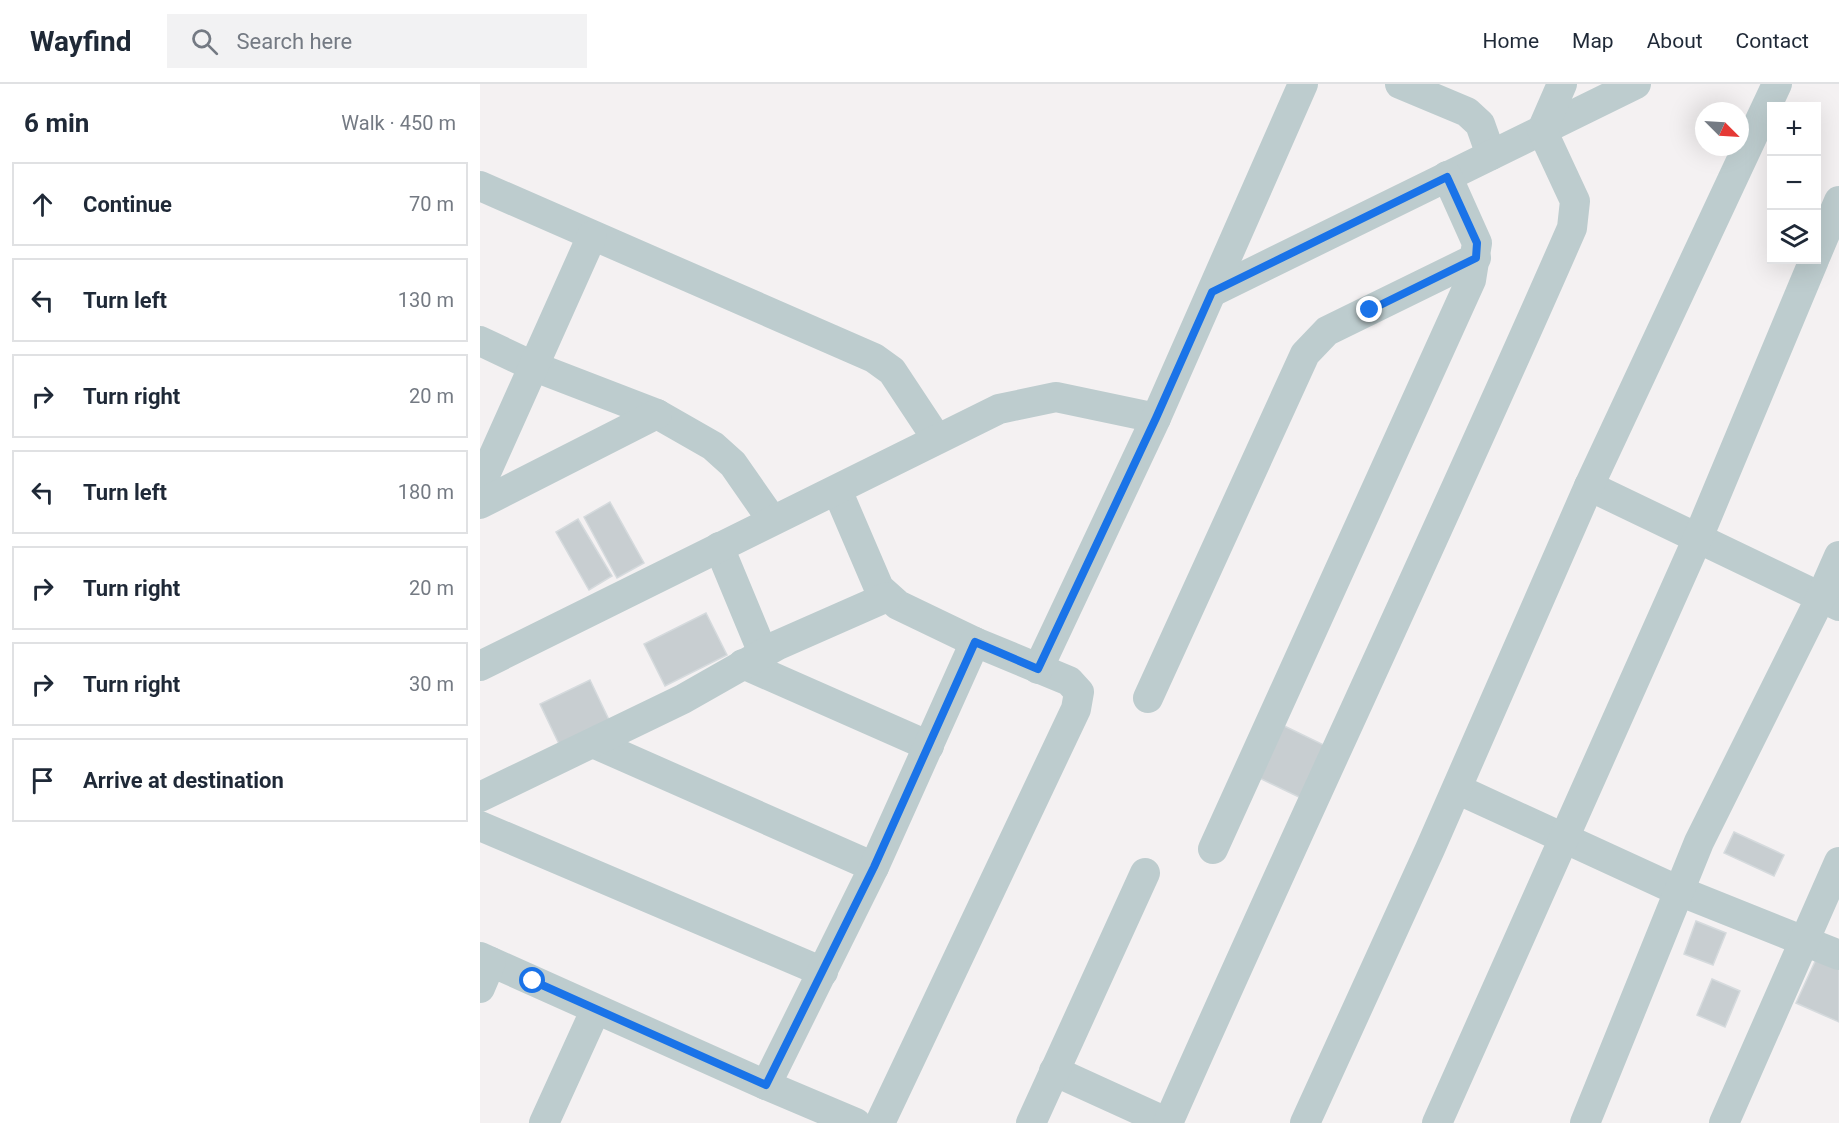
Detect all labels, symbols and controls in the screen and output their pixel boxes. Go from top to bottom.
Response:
search box [167,14,587,68]
text: Wayfind [30,25,131,58]
icon: search [188,25,221,58]
text: Search here [236,29,352,54]
text: Home [1483,29,1539,53]
text: Map [1572,29,1614,53]
text: About [1647,29,1703,53]
text: Contact [1736,29,1809,53]
north arrow [1695,102,1749,156]
map controls [1767,102,1821,264]
button: + [1767,102,1821,156]
text: 6 min [24,108,89,138]
text: Walk · 450 m [341,111,456,135]
button: − [1767,156,1821,210]
icon: ahead [26,188,59,221]
text: Continue [83,192,172,217]
text: 70 m [409,192,454,216]
button: layers [1767,210,1821,264]
icon: left [26,284,59,317]
text: Turn left [83,288,167,313]
text: 130 m [398,288,454,312]
route end [1356,296,1382,322]
icon: right [26,380,59,413]
text: Turn right [83,384,180,409]
text: 20 m [409,384,454,408]
icon: left [26,476,59,509]
text: Turn left [83,480,167,505]
text: 180 m [398,480,454,504]
icon: right [26,572,59,605]
text: Turn right [83,576,180,601]
text: 20 m [409,576,454,600]
icon: right [26,668,59,701]
text: Turn right [83,672,180,697]
text: 30 m [409,672,454,696]
icon: arrive [26,764,59,797]
text: Arrive at destination [83,768,284,793]
route start [519,967,545,993]

